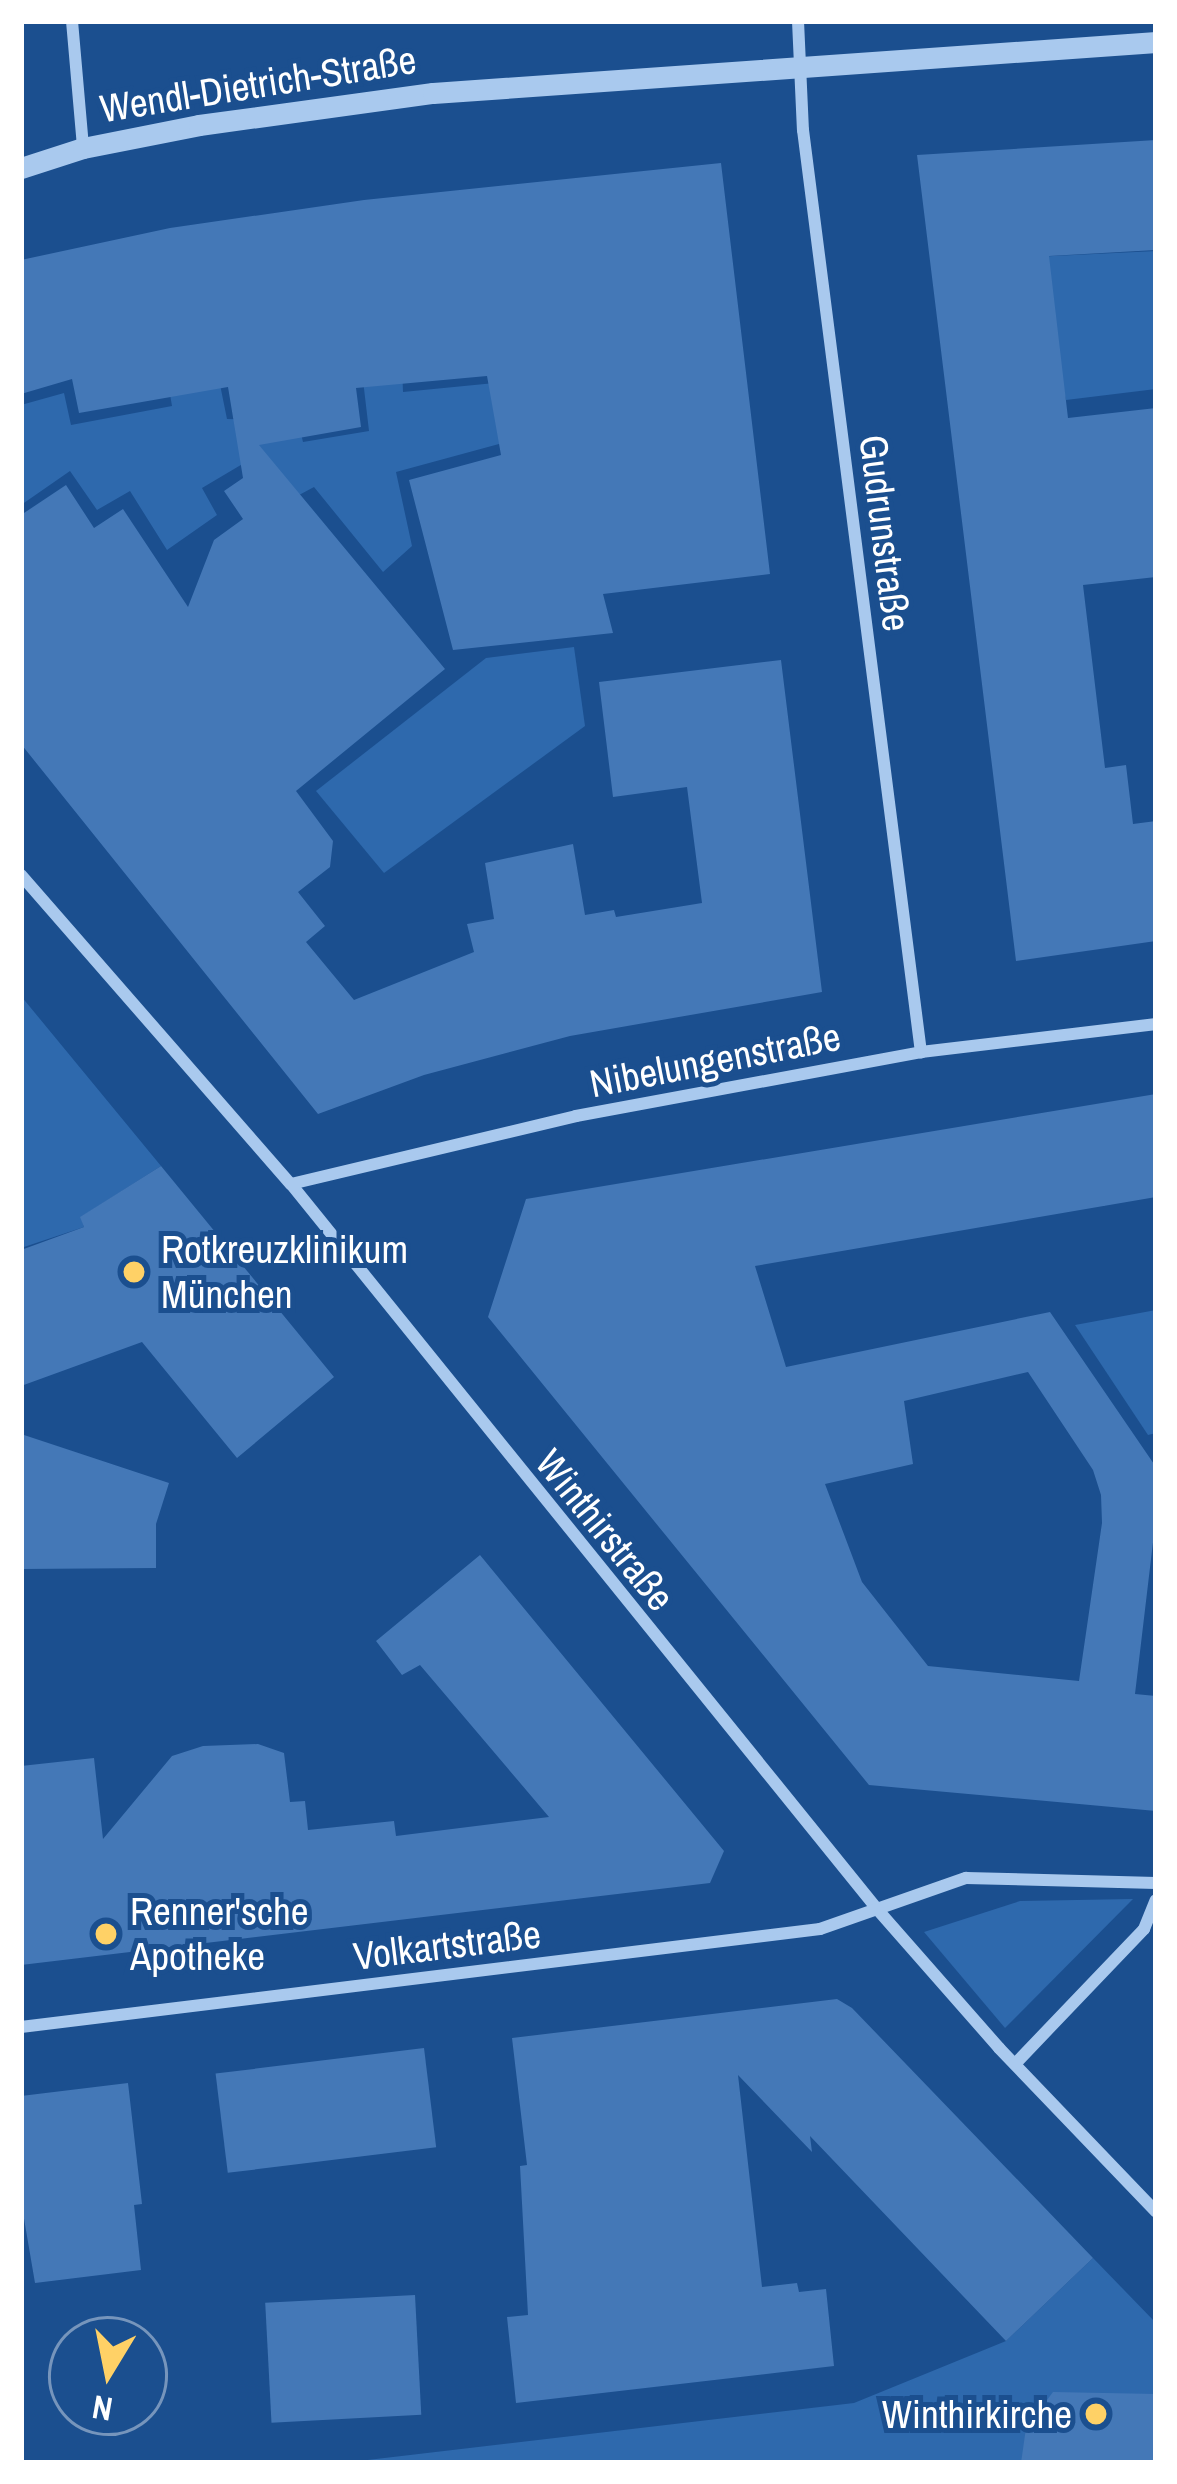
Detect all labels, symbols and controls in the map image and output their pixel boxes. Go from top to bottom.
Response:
street label: Wendl-Dietrich-Straße [97,36,419,132]
street label: Gudrunstraße [850,432,920,634]
street label: Nibelungenstraße [586,1013,844,1107]
place label: Rotkreuzklinikum München [161,1227,408,1318]
marker: Rotkreuzklinikum München [118,1256,150,1288]
street label: Winthirstraße [526,1440,684,1620]
place label: Renner'sche Apotheke [130,1889,309,1980]
street label: Volkartstraße [351,1910,543,1980]
marker: Renner'sche Apotheke [93,1921,119,1947]
north arrow [48,2316,168,2436]
text: N [89,2385,116,2432]
place label: Winthirkirche [882,2391,1072,2437]
marker: Winthirkirche [1083,2401,1109,2427]

